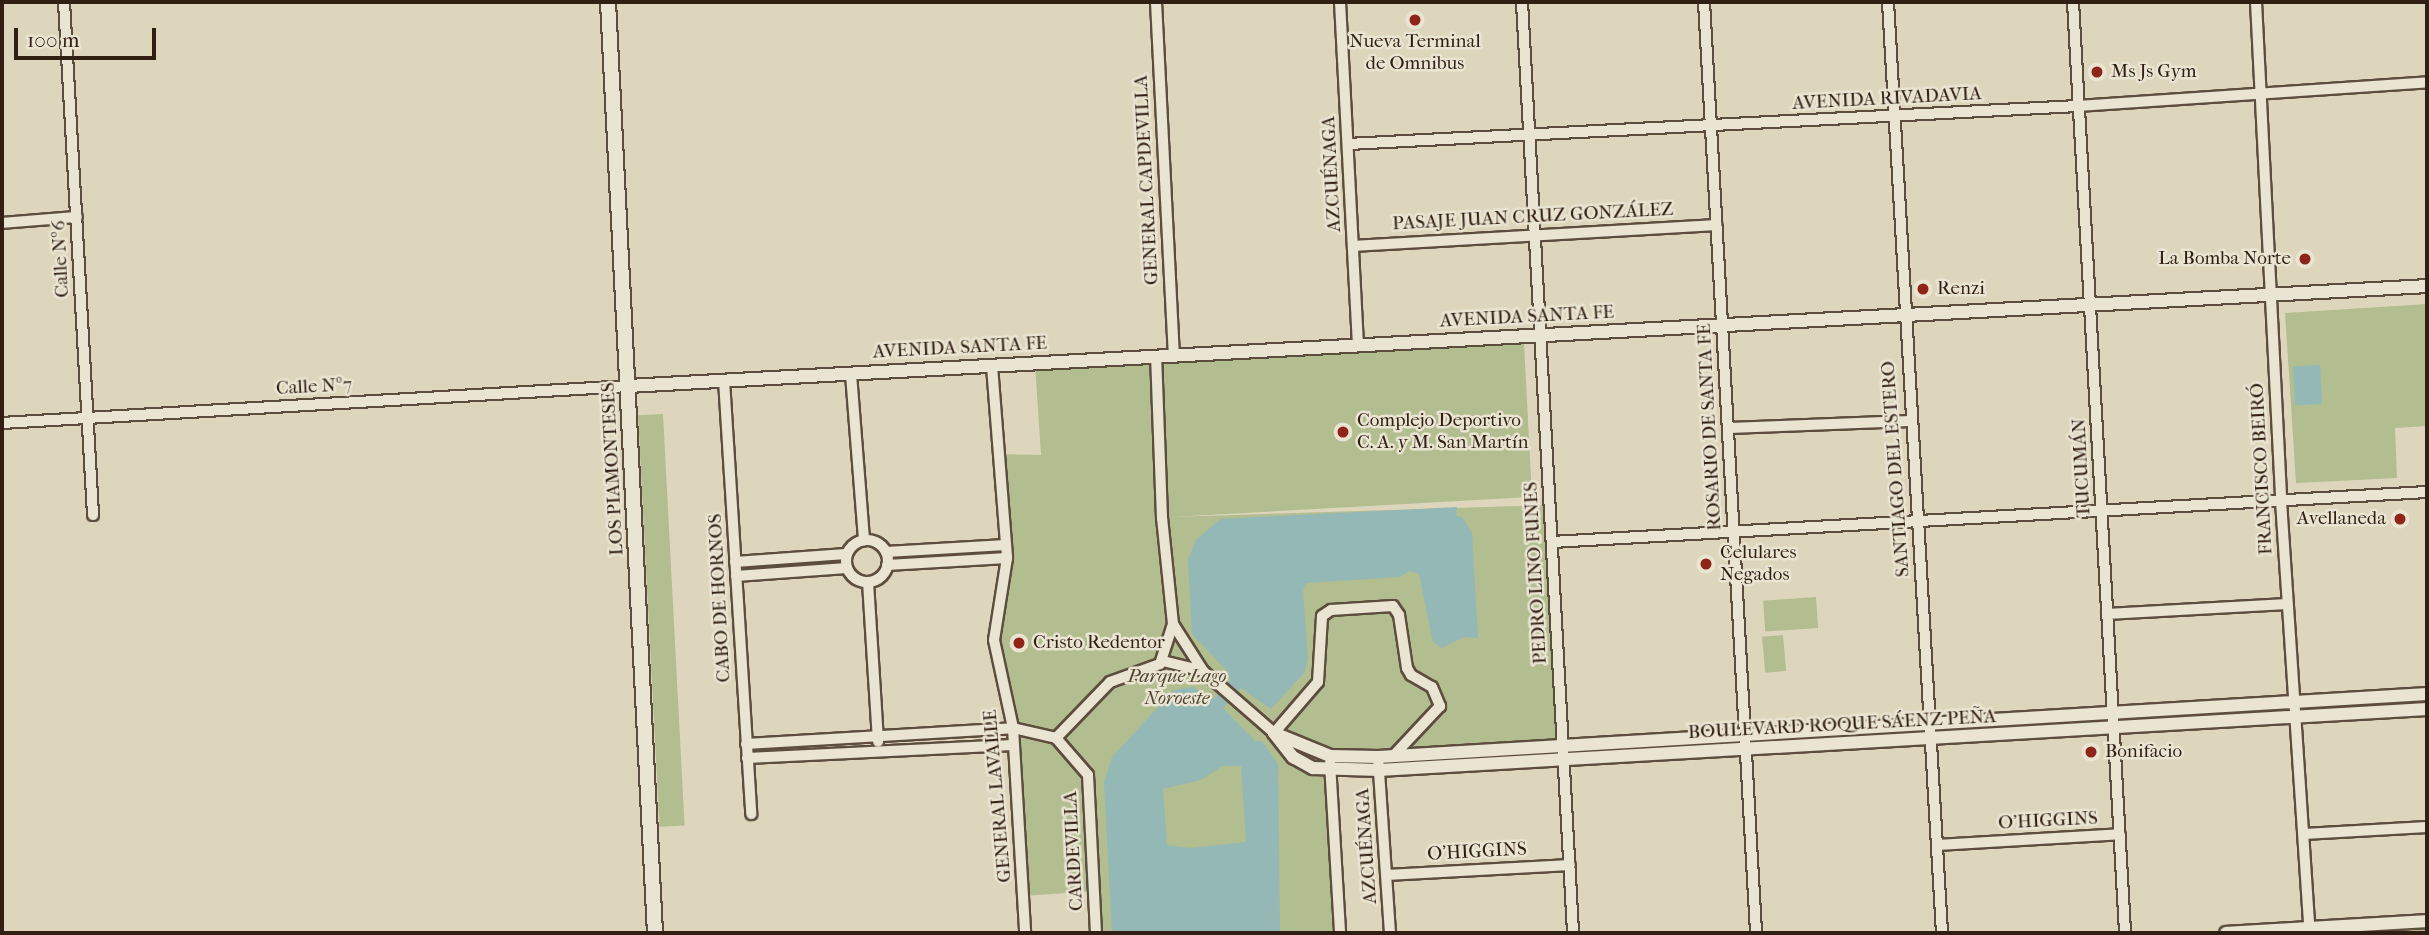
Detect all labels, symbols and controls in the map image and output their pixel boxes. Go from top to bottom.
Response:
marker: Nueva Terminal de Omnibus [1407,12,1423,28]
scale bar [18,14,159,58]
text: 100 m [27,28,80,52]
place label: Nueva Terminal de Omnibus [1349,31,1481,75]
place label: Ms Js Gym [2111,61,2197,83]
marker: Ms Js Gym [2089,64,2105,80]
street label: GENERAL CAPDEVILLA [1130,74,1164,286]
street label: AVENIDA RIVADAVIA [1792,83,1982,115]
street label: AZCUÉNAGA [1318,115,1346,233]
street label: PASAJE JUAN CRUZ GONZÁLEZ [1392,198,1674,236]
street label: Calle Nº6 [48,220,74,298]
place label: La Bomba Norte [2158,248,2291,270]
marker: La Bomba Norte [2297,251,2313,267]
place label: Renzi [1937,278,1985,300]
marker: Renzi [1915,281,1931,297]
street label: AVENIDA SANTA FE [1439,301,1615,333]
street label: ROSARIO DE SANTA FE [1693,323,1727,531]
street label: AVENIDA SANTA FE [872,332,1048,364]
street label: SANTIAGO DEL ESTERO [1877,360,1915,578]
street label: Calle Nº7 [275,374,353,400]
street label: LOS PIAMONTESES [597,382,629,556]
street label: FRANCISCO BEIRÓ [2246,383,2278,555]
place label: Complejo Deportivo C. A. y M. San Martín [1357,410,1528,454]
street label: TUCUMÁN [2068,418,2096,518]
marker: Complejo Deportivo C. A. y M. San Martín [1335,424,1351,440]
street label: PEDRO LINO FUNES [1520,481,1552,665]
place label: Avellaneda [2297,508,2386,530]
marker: Avellaneda [2392,511,2408,527]
street label: CABO DE HORNOS [704,513,736,683]
place label: Celulares Negados [1720,542,1796,586]
marker: Celulares Negados [1698,556,1714,572]
place label: Cristo Redentor [1033,632,1165,654]
marker: Cristo Redentor [1011,635,1027,651]
park label: Parque Lago Noroeste [1127,666,1227,710]
street label: BOULEVARD ROQUE SÁENZ PEÑA [1687,706,1997,744]
street label: GENERAL LAVALLE [979,709,1017,883]
place label: Bonifacio [2105,741,2182,763]
marker: Bonifacio [2083,744,2099,760]
street label: AZCUÉNAGA [1352,787,1382,905]
street label: CARDEVILLA [1059,790,1089,912]
street label: O'HIGGINS [1998,807,2098,835]
street label: O'HIGGINS [1427,838,1527,866]

